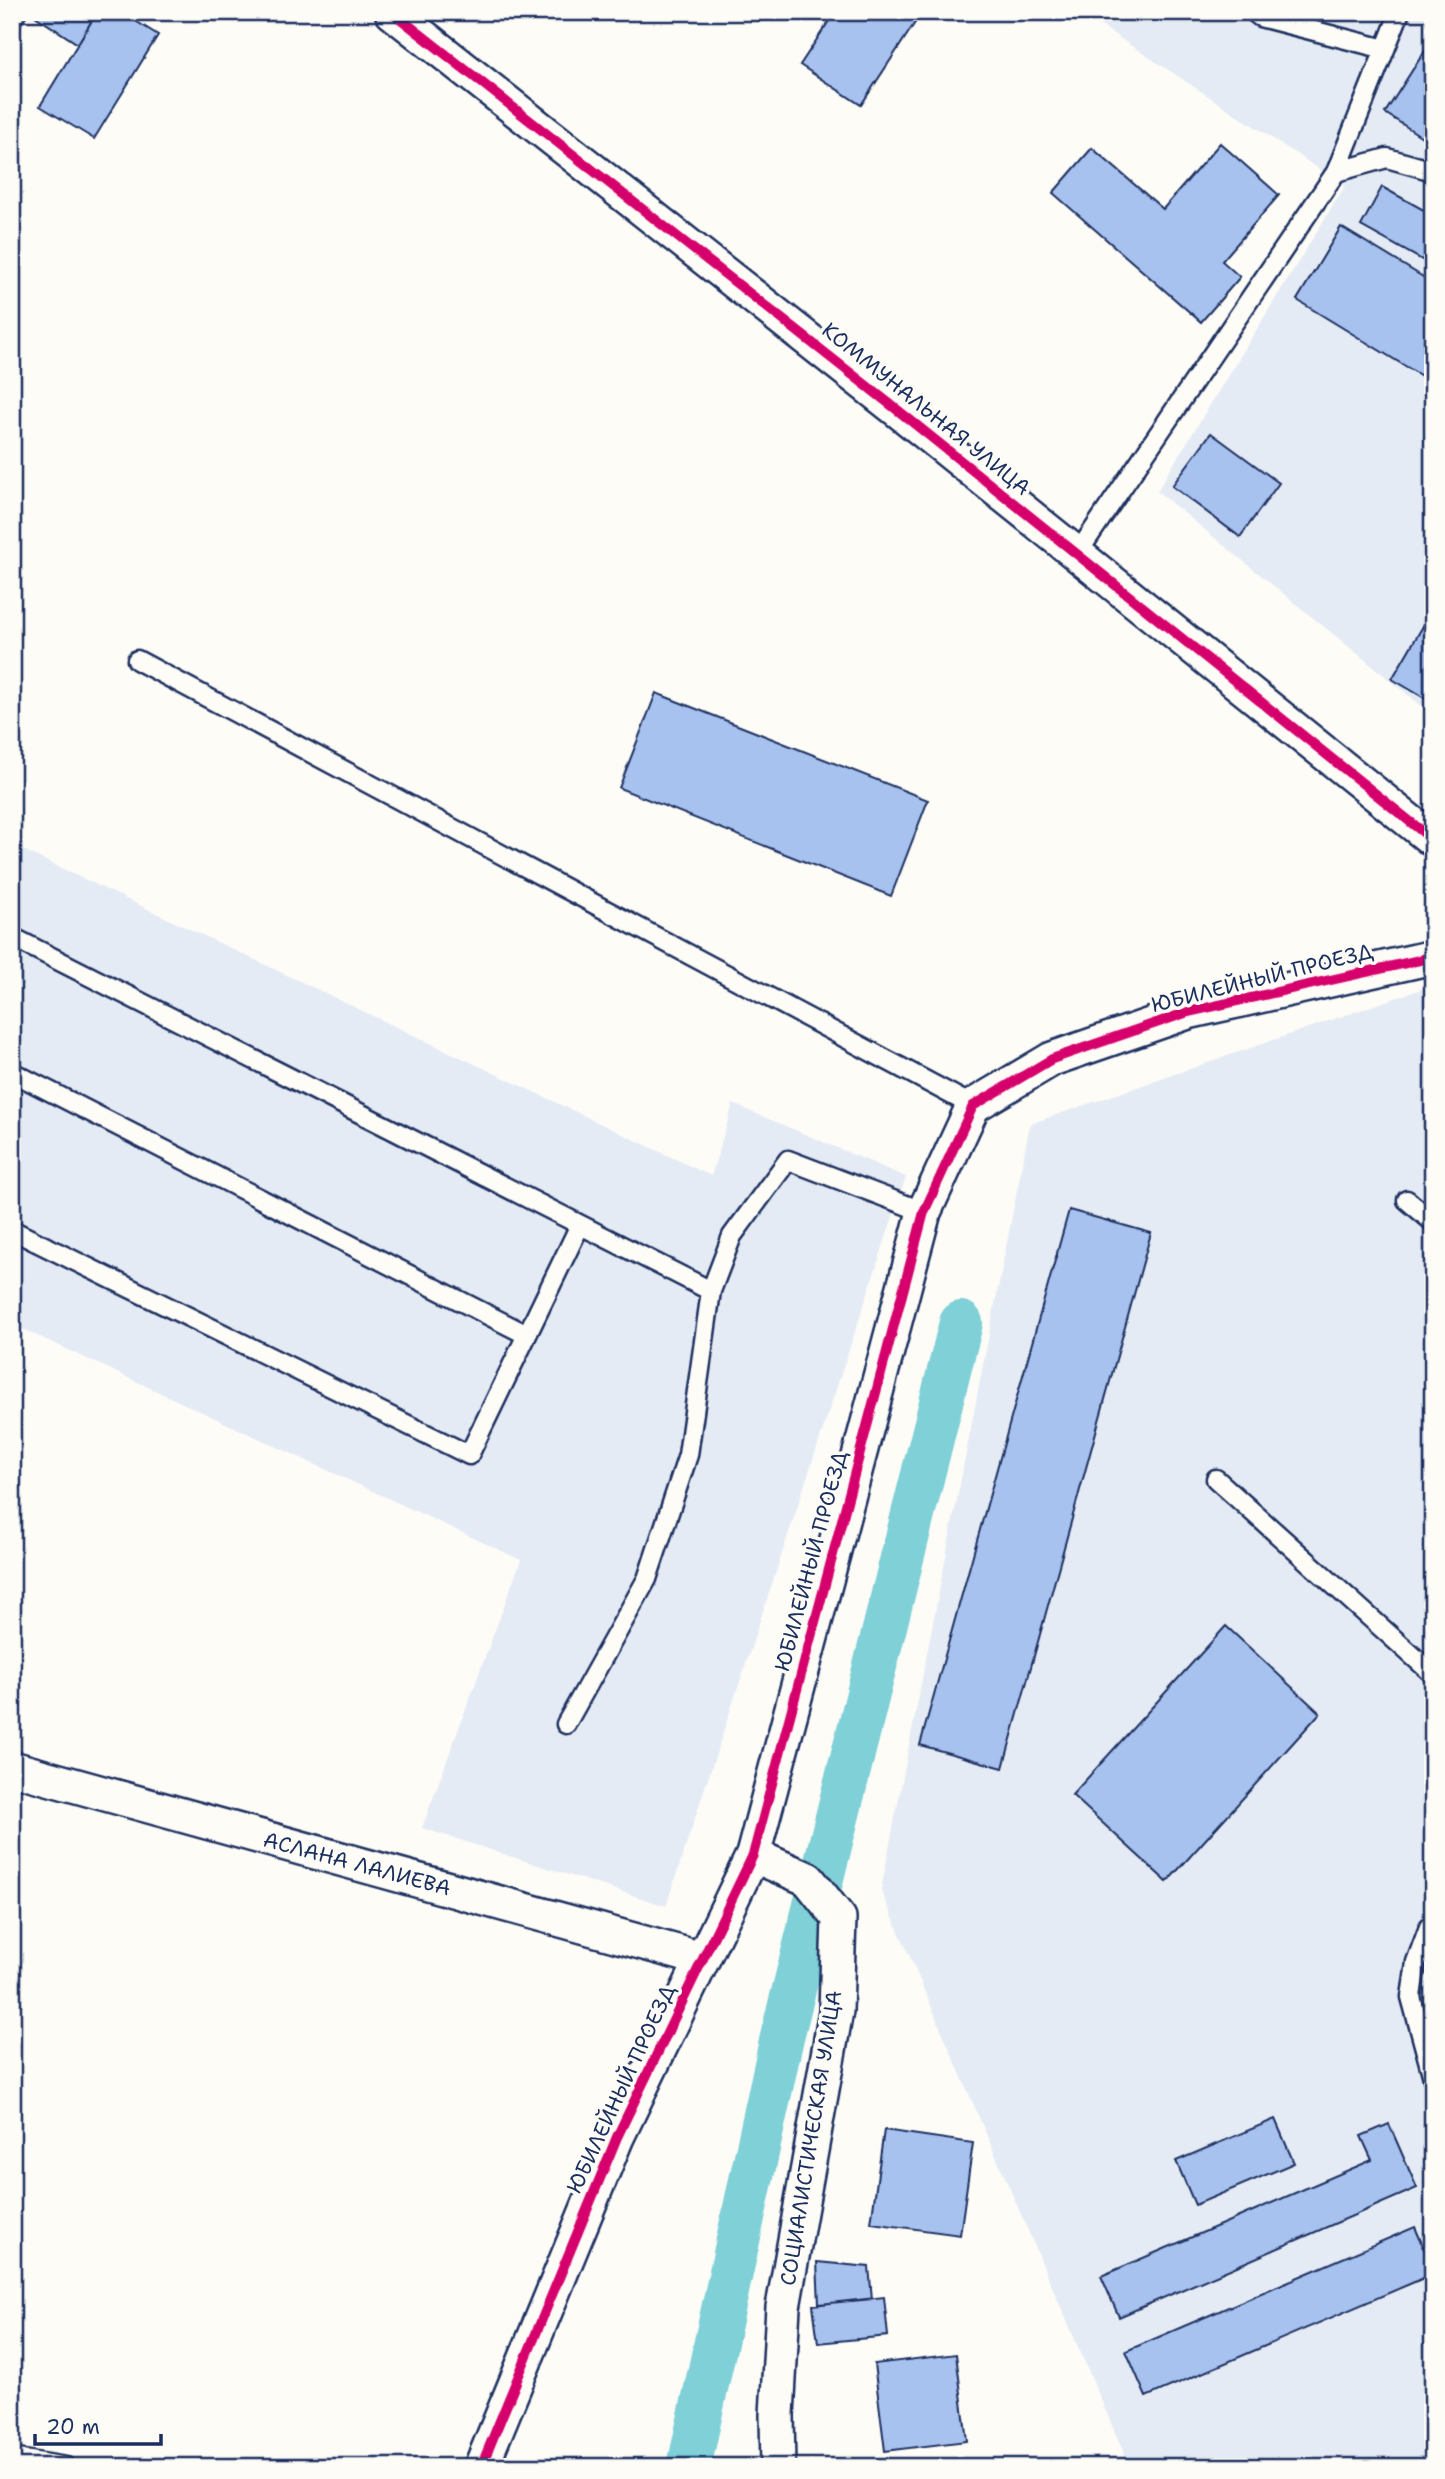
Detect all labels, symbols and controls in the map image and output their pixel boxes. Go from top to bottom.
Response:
street label: КОММУНАЛЬНАЯ УЛИЦА [816,316,1036,502]
street label: ЮБИЛЕЙНЫЙ ПРОЕЗД [1148,937,1376,1019]
street label: ЮБИЛЕЙНЫЙ ПРОЕЗД [768,1448,854,1674]
street label: АСЛАНА ЛАЛИЕВА [260,1825,454,1903]
street label: ЮБИЛЕЙНЫЙ ПРОЕЗД [560,1980,682,2198]
street label: СОЦИАЛИСТИЧЕСКАЯ УЛИЦА [774,1988,848,2288]
scale bar [35,2402,161,2446]
text: 20 m [46,2413,100,2441]

